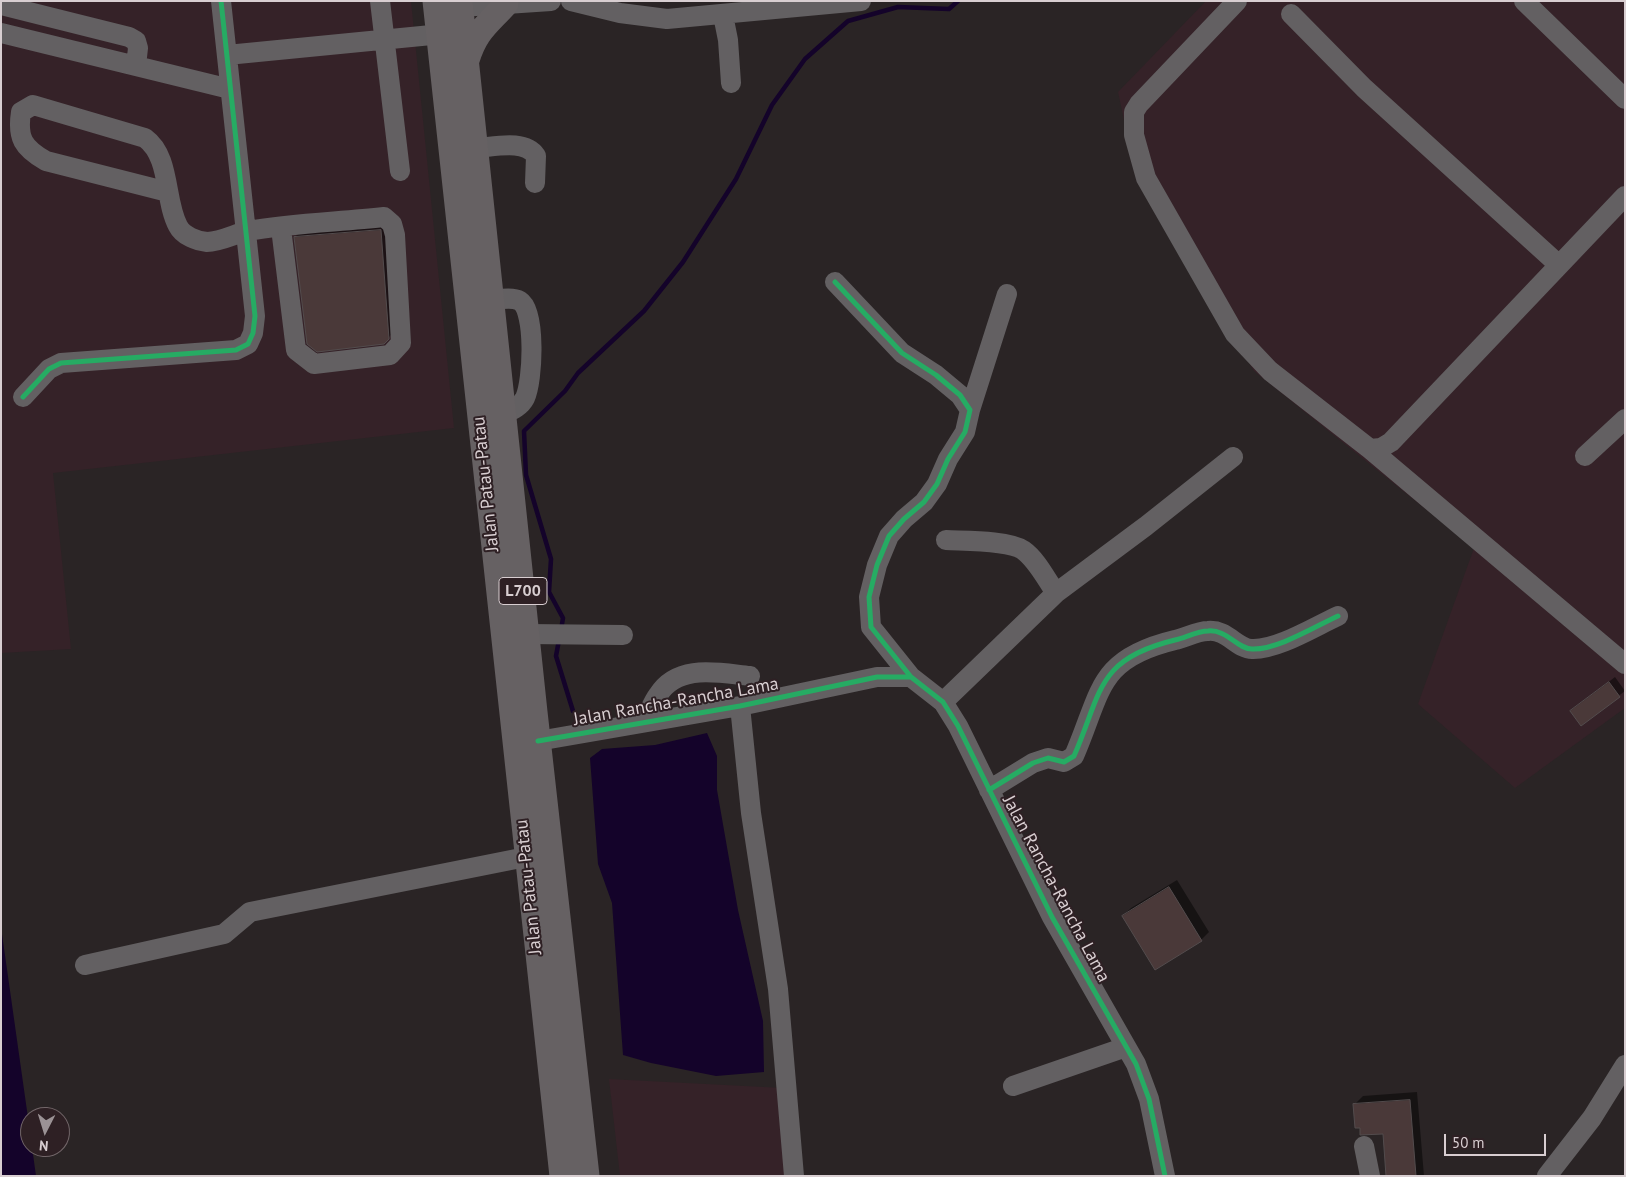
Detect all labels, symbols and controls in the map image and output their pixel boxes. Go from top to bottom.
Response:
street label: Jalan Patau-Patau [468,415,504,553]
road number: L700 [499,578,547,604]
street label: Jalan Rancha-Rancha Lama [572,673,780,731]
street label: Jalan Rancha-Rancha Lama [998,792,1114,986]
street label: Jalan Patau-Patau [511,818,547,956]
north arrow [20,1107,70,1157]
scale bar [1446,1124,1548,1156]
text: 50 m [1452,1133,1485,1152]
text: N [38,1137,49,1155]

